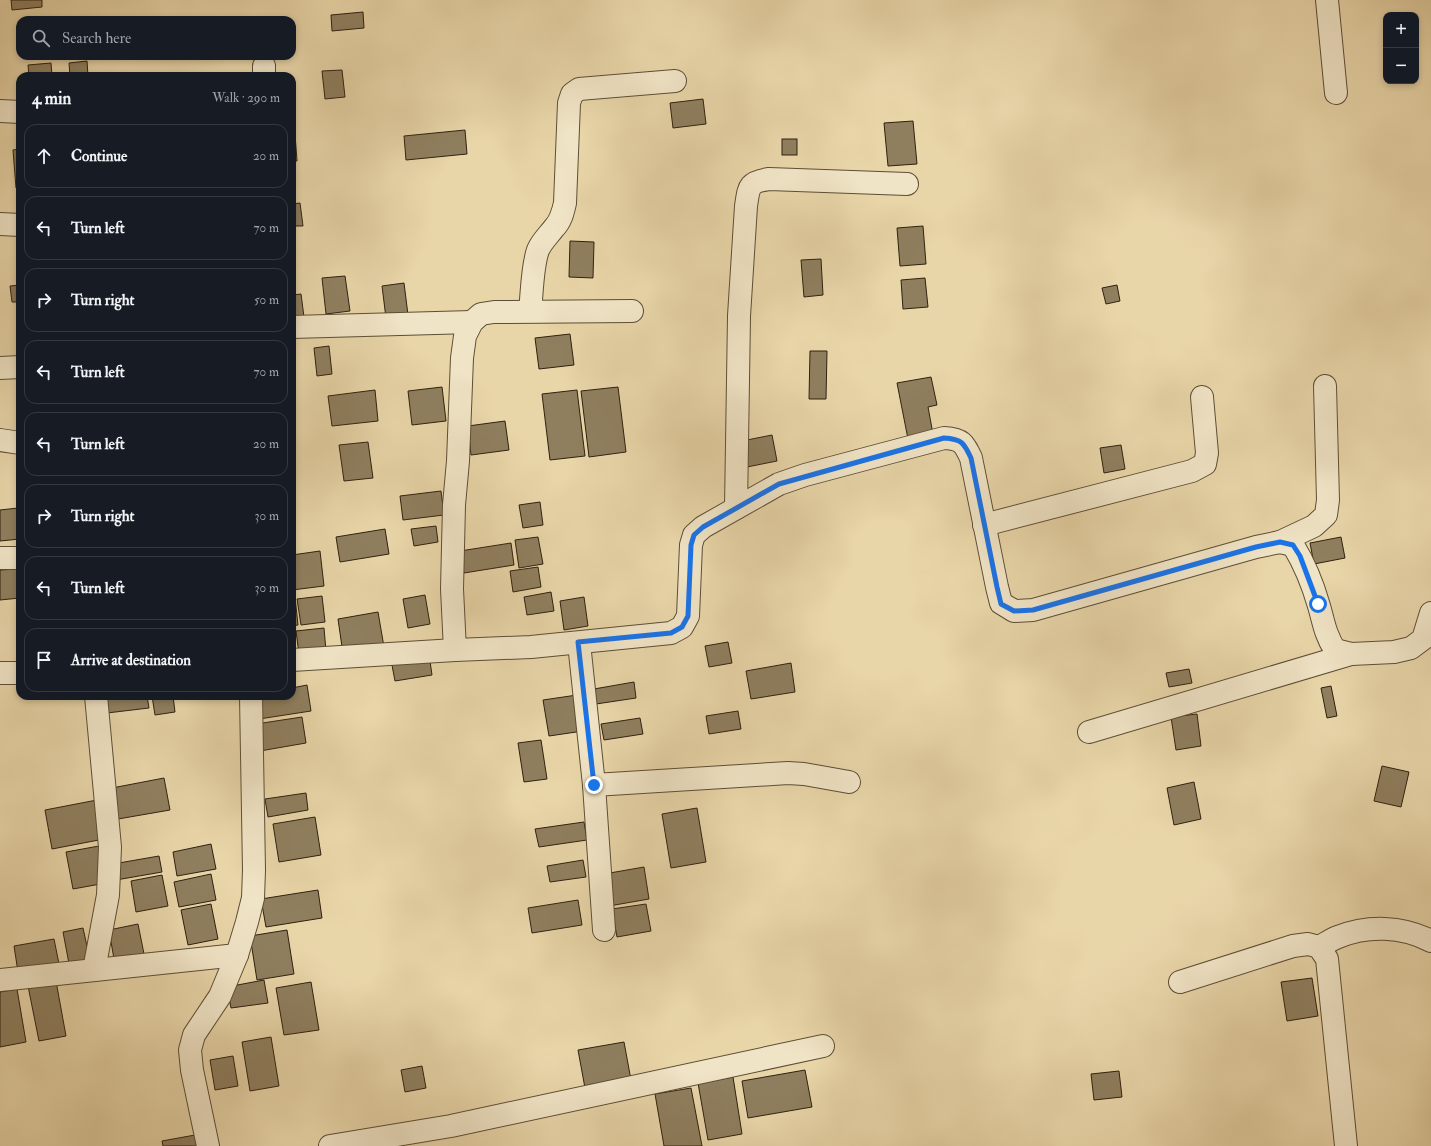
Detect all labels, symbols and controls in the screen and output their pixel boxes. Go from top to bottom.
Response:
map controls [1383,12,1419,84]
button: + [1383,12,1419,48]
search box [16,16,296,60]
icon: search [30,27,52,49]
text: Search here [62,29,131,48]
button: − [1383,48,1419,84]
text: 4 min [32,88,71,109]
text: Walk · 290 m [212,90,280,106]
icon: ahead [33,145,55,167]
text: Continue [71,147,127,166]
text: 20 m [253,148,279,164]
icon: left [33,217,55,239]
text: Turn left [71,219,125,238]
text: 70 m [254,220,279,236]
icon: right [33,289,55,311]
text: Turn right [71,291,134,310]
text: 50 m [254,292,279,308]
icon: left [33,361,55,383]
text: Turn left [71,363,125,382]
text: 70 m [254,364,279,380]
icon: left [33,433,55,455]
text: Turn left [71,435,125,454]
text: 20 m [253,436,279,452]
icon: right [33,505,55,527]
text: Turn right [71,507,134,526]
text: 30 m [255,508,279,524]
icon: left [33,577,55,599]
text: Turn left [71,579,125,598]
text: 30 m [255,580,279,596]
route start [1309,595,1327,613]
icon: arrive [33,649,55,671]
text: Arrive at destination [71,651,191,670]
route end [585,776,603,794]

